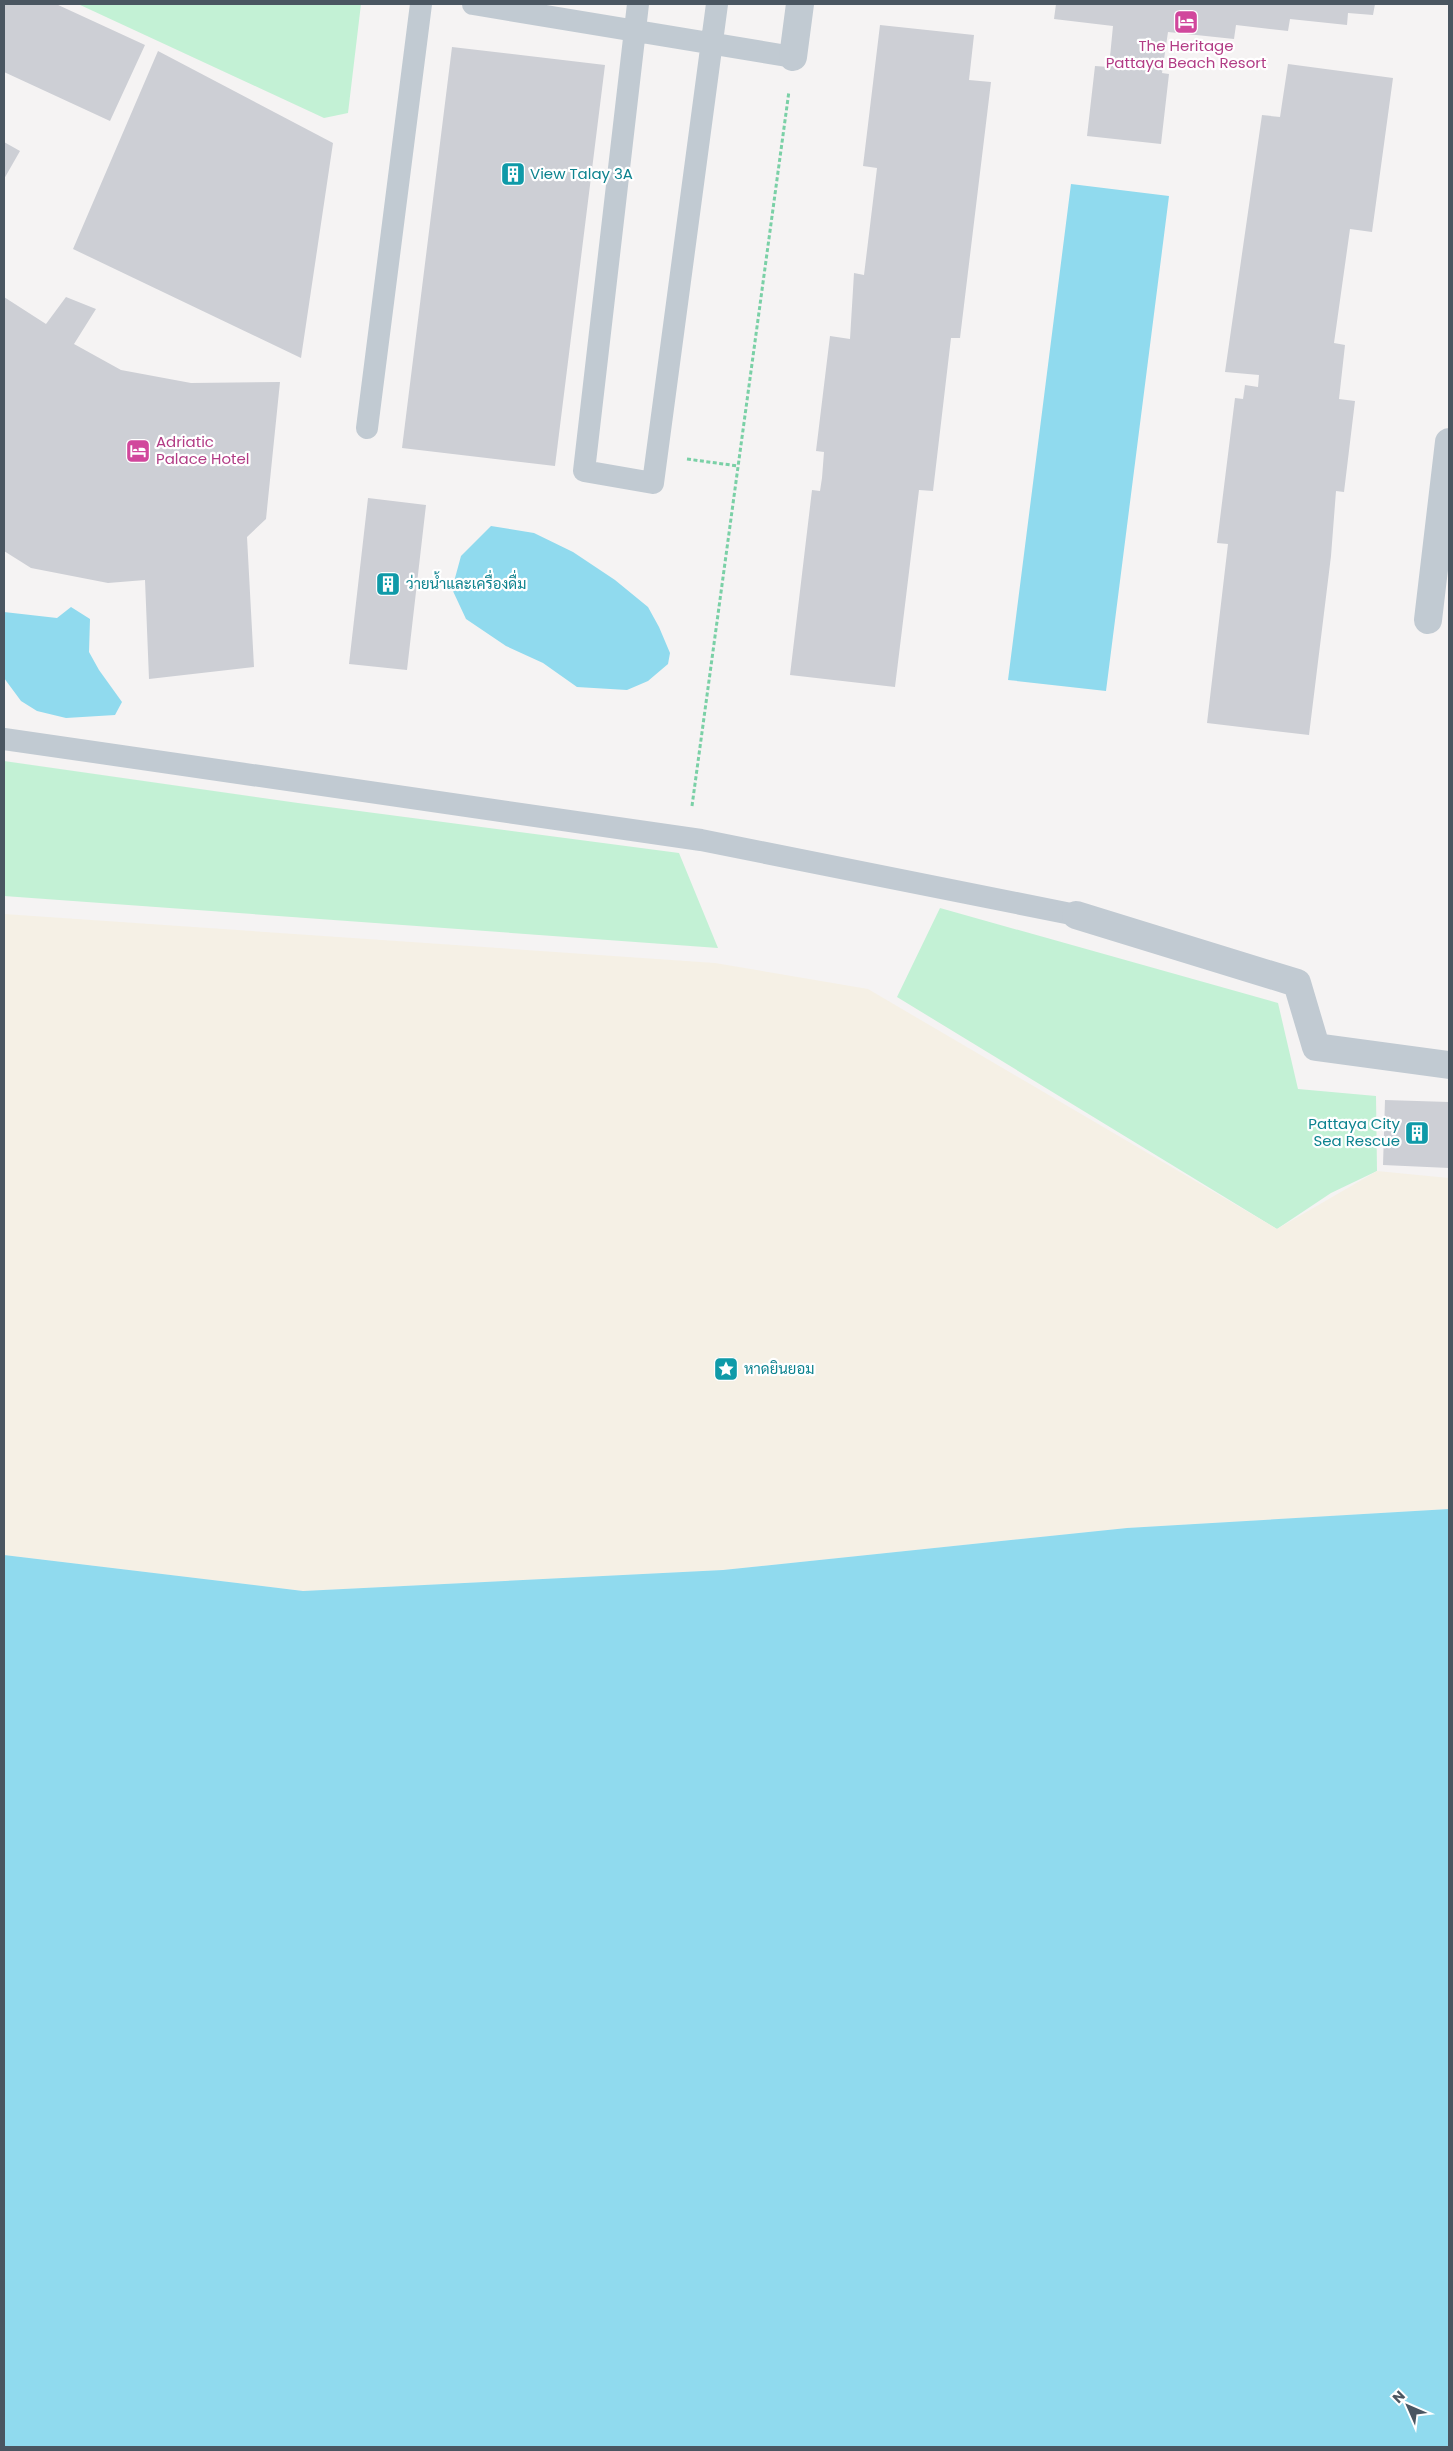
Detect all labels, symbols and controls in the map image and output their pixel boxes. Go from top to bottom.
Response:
hotel icon: The Heritage Pattaya Beach Resort [1173,9,1199,35]
place label: The Heritage Pattaya Beach Resort [1106,35,1266,73]
building icon: View Talay 3A [500,161,526,187]
place label: View Talay 3A [530,163,633,184]
place label: Adriatic Palace Hotel [156,431,250,469]
hotel icon: Adriatic Palace Hotel [125,438,151,464]
place label: ว่ายน้ำและเครื่องดื่ม [406,569,526,594]
building icon: ว่ายน้ำและเครื่องดื่ม [375,571,401,597]
place label: Pattaya City Sea Rescue [1308,1113,1401,1151]
building icon: Pattaya City Sea Rescue [1404,1120,1430,1146]
place icon: หาดยินยอม [713,1356,739,1382]
place label: หาดยินยอม [744,1358,814,1379]
north arrow [1383,2381,1433,2431]
text: N [1388,2386,1410,2408]

